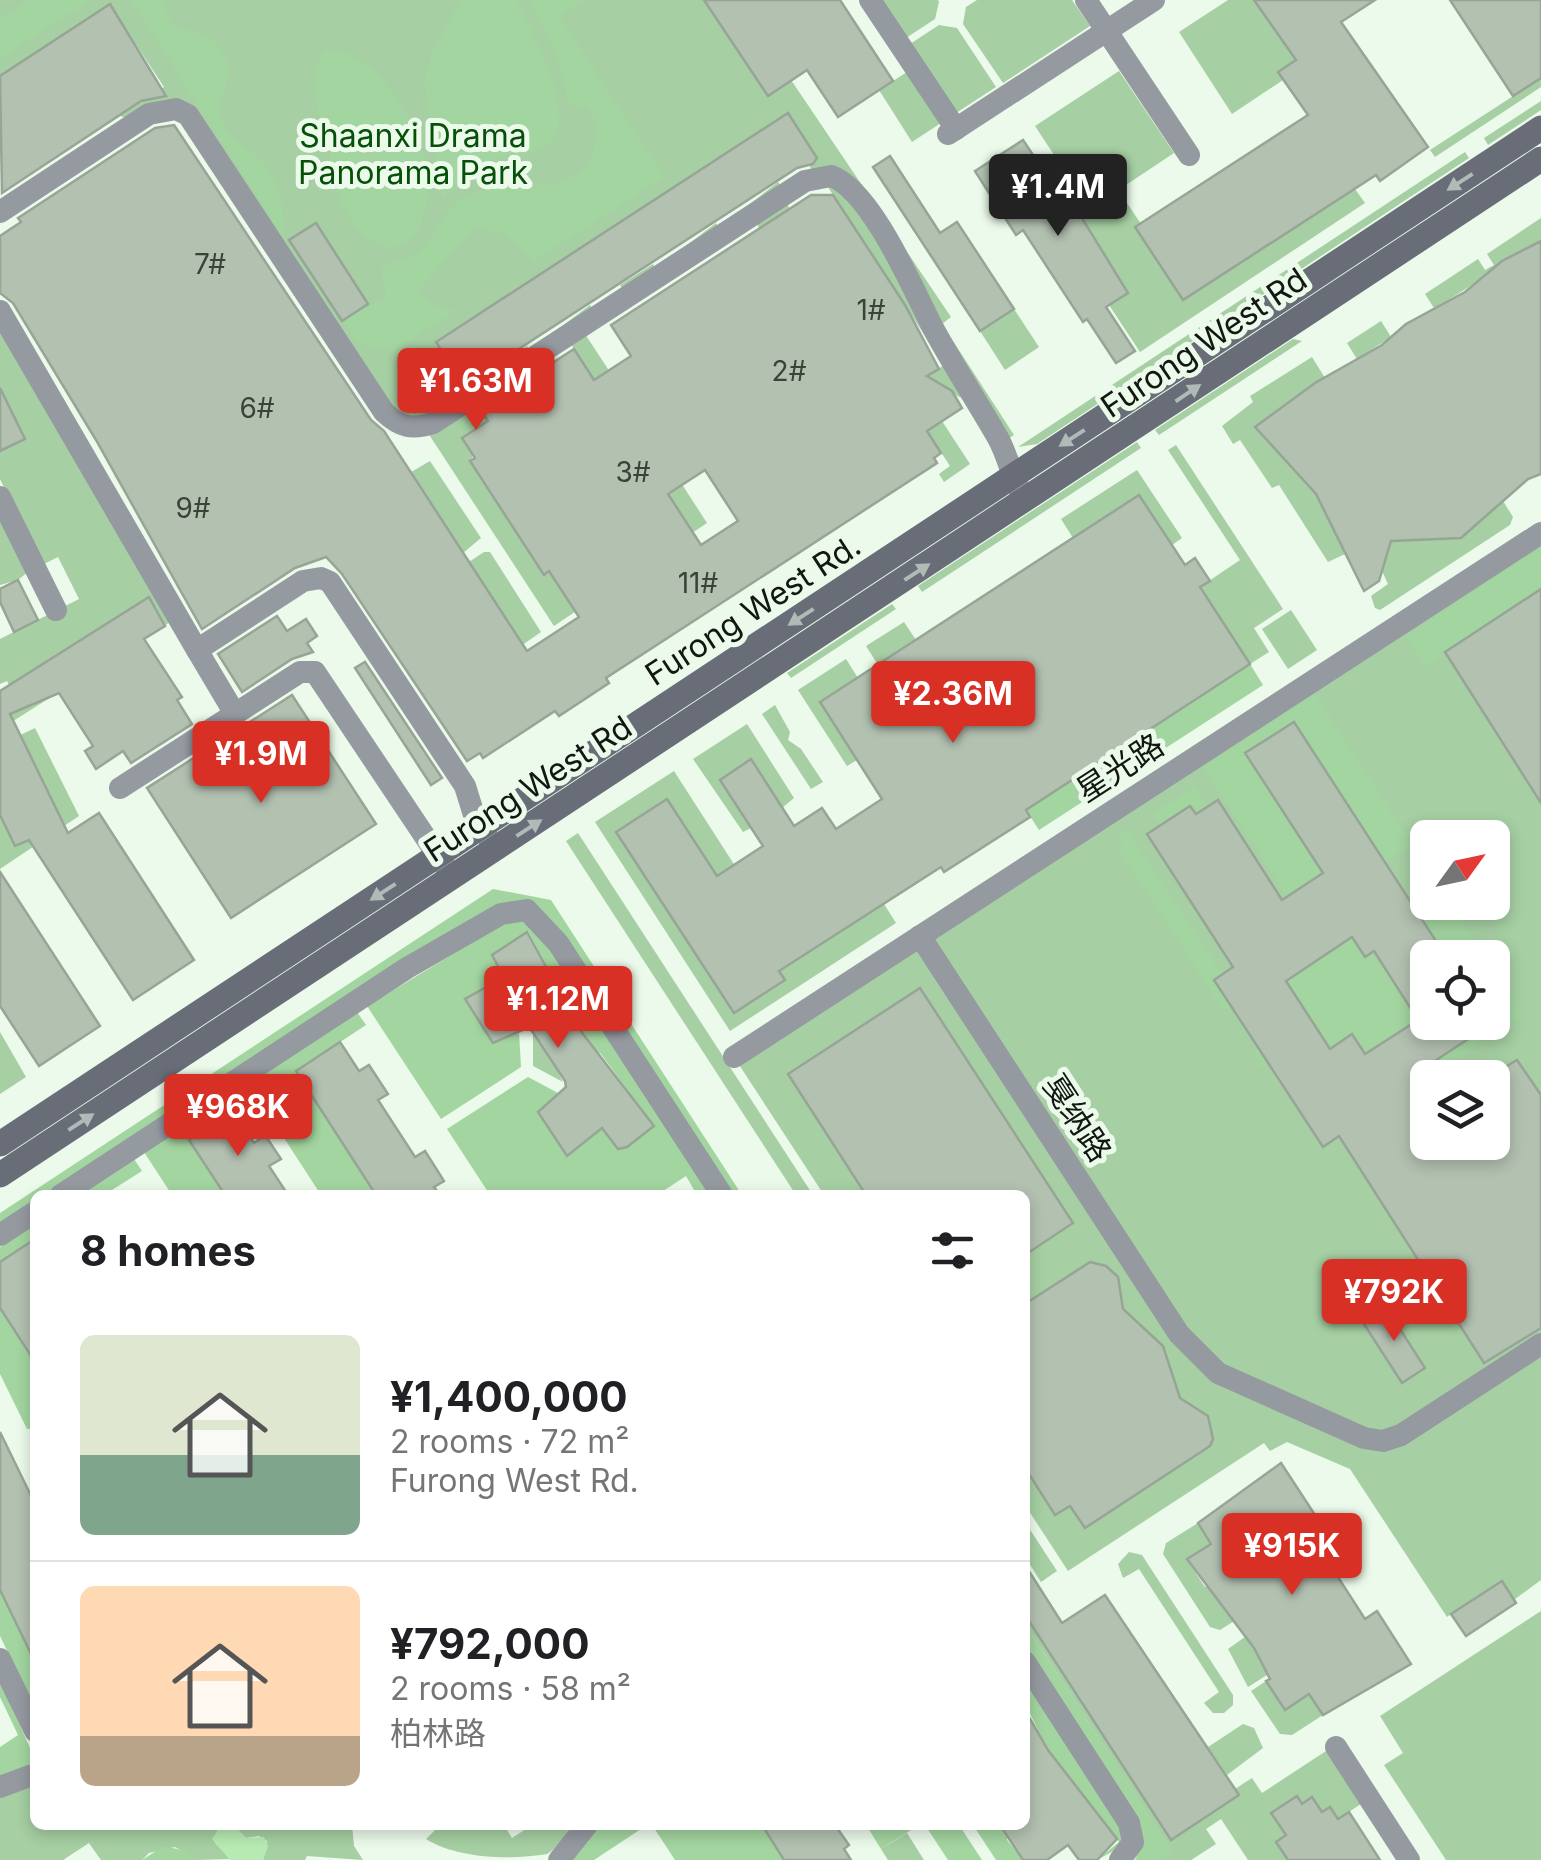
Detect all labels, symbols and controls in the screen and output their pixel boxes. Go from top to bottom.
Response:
park label: Shaanxi Drama Panorama Park [298,116,528,192]
pin: ¥1.4M [988,154,1128,239]
text: ¥1.4M [1011,167,1105,206]
one-way arrow [1446,172,1473,190]
house number: 7# [194,247,226,281]
street label: Furong West Rd [1093,259,1314,426]
house number: 1# [856,293,886,327]
pin: ¥1.63M [395,348,557,433]
house number: 2# [772,354,807,388]
text: ¥1.63M [419,361,533,400]
one-way arrow [1174,384,1202,402]
house number: 6# [239,391,275,425]
one-way arrow [1058,428,1086,447]
house number: 3# [615,455,651,489]
house number: 9# [175,491,211,525]
street label: Furong West Rd. [638,525,868,694]
one-way arrow [903,563,930,581]
house number: 11# [678,566,719,600]
one-way arrow [787,608,814,626]
pin: ¥2.36M [872,661,1034,746]
text: ¥2.36M [893,674,1013,713]
street label: Furong West Rd [417,707,639,870]
pin: ¥1.9M [191,721,331,806]
street label: 星光路 [1069,725,1171,810]
text: ¥1.9M [215,734,307,773]
one-way arrow [515,819,542,837]
north arrow [1410,820,1510,920]
map controls [1410,820,1510,1160]
one-way arrow [369,883,397,901]
button: locate [1410,940,1510,1040]
pin: ¥1.12M [477,966,639,1051]
text: ¥1.12M [506,979,610,1018]
button: layers [1410,1060,1510,1160]
street label: 戛纳路 [1035,1067,1120,1169]
pin: ¥968K [168,1074,308,1159]
text: ¥968K [186,1087,290,1126]
one-way arrow [68,1113,95,1131]
icon: filters [925,1223,980,1278]
text: 8 homes [80,1225,256,1276]
pin: ¥792K [1324,1259,1464,1344]
text: ¥792K [1344,1272,1444,1311]
text: ¥1,400,000 [390,1371,628,1422]
icon: home [160,1375,280,1495]
text: 2 rooms · 72 m² [390,1422,629,1461]
text: Furong West Rd. [390,1461,639,1500]
pin: ¥915K [1222,1513,1362,1598]
text: ¥915K [1244,1526,1340,1565]
text: ¥792,000 [390,1618,589,1669]
icon: home [160,1626,280,1746]
text: 2 rooms · 58 m² [390,1669,631,1708]
text: 柏林路 [390,1714,486,1753]

